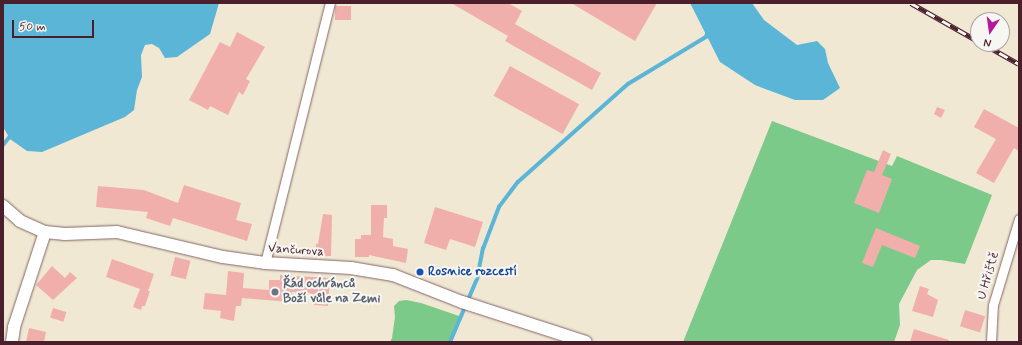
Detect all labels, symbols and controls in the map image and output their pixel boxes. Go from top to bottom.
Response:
scale bar [14,12,96,38]
north arrow [970,12,1010,52]
text: 50 m [19,19,46,35]
text: N [982,35,993,50]
street label: Vančurova [268,241,324,261]
street label: U Hřiště [975,250,1003,302]
place label: Rosnice rozcestí [428,264,517,280]
marker: Rosnice rozcestí [415,267,425,277]
place label: Řád ochránců Boží vůle na Zemi [283,277,383,308]
marker: Řád ochránců Boží vůle na Zemi [270,287,280,297]

